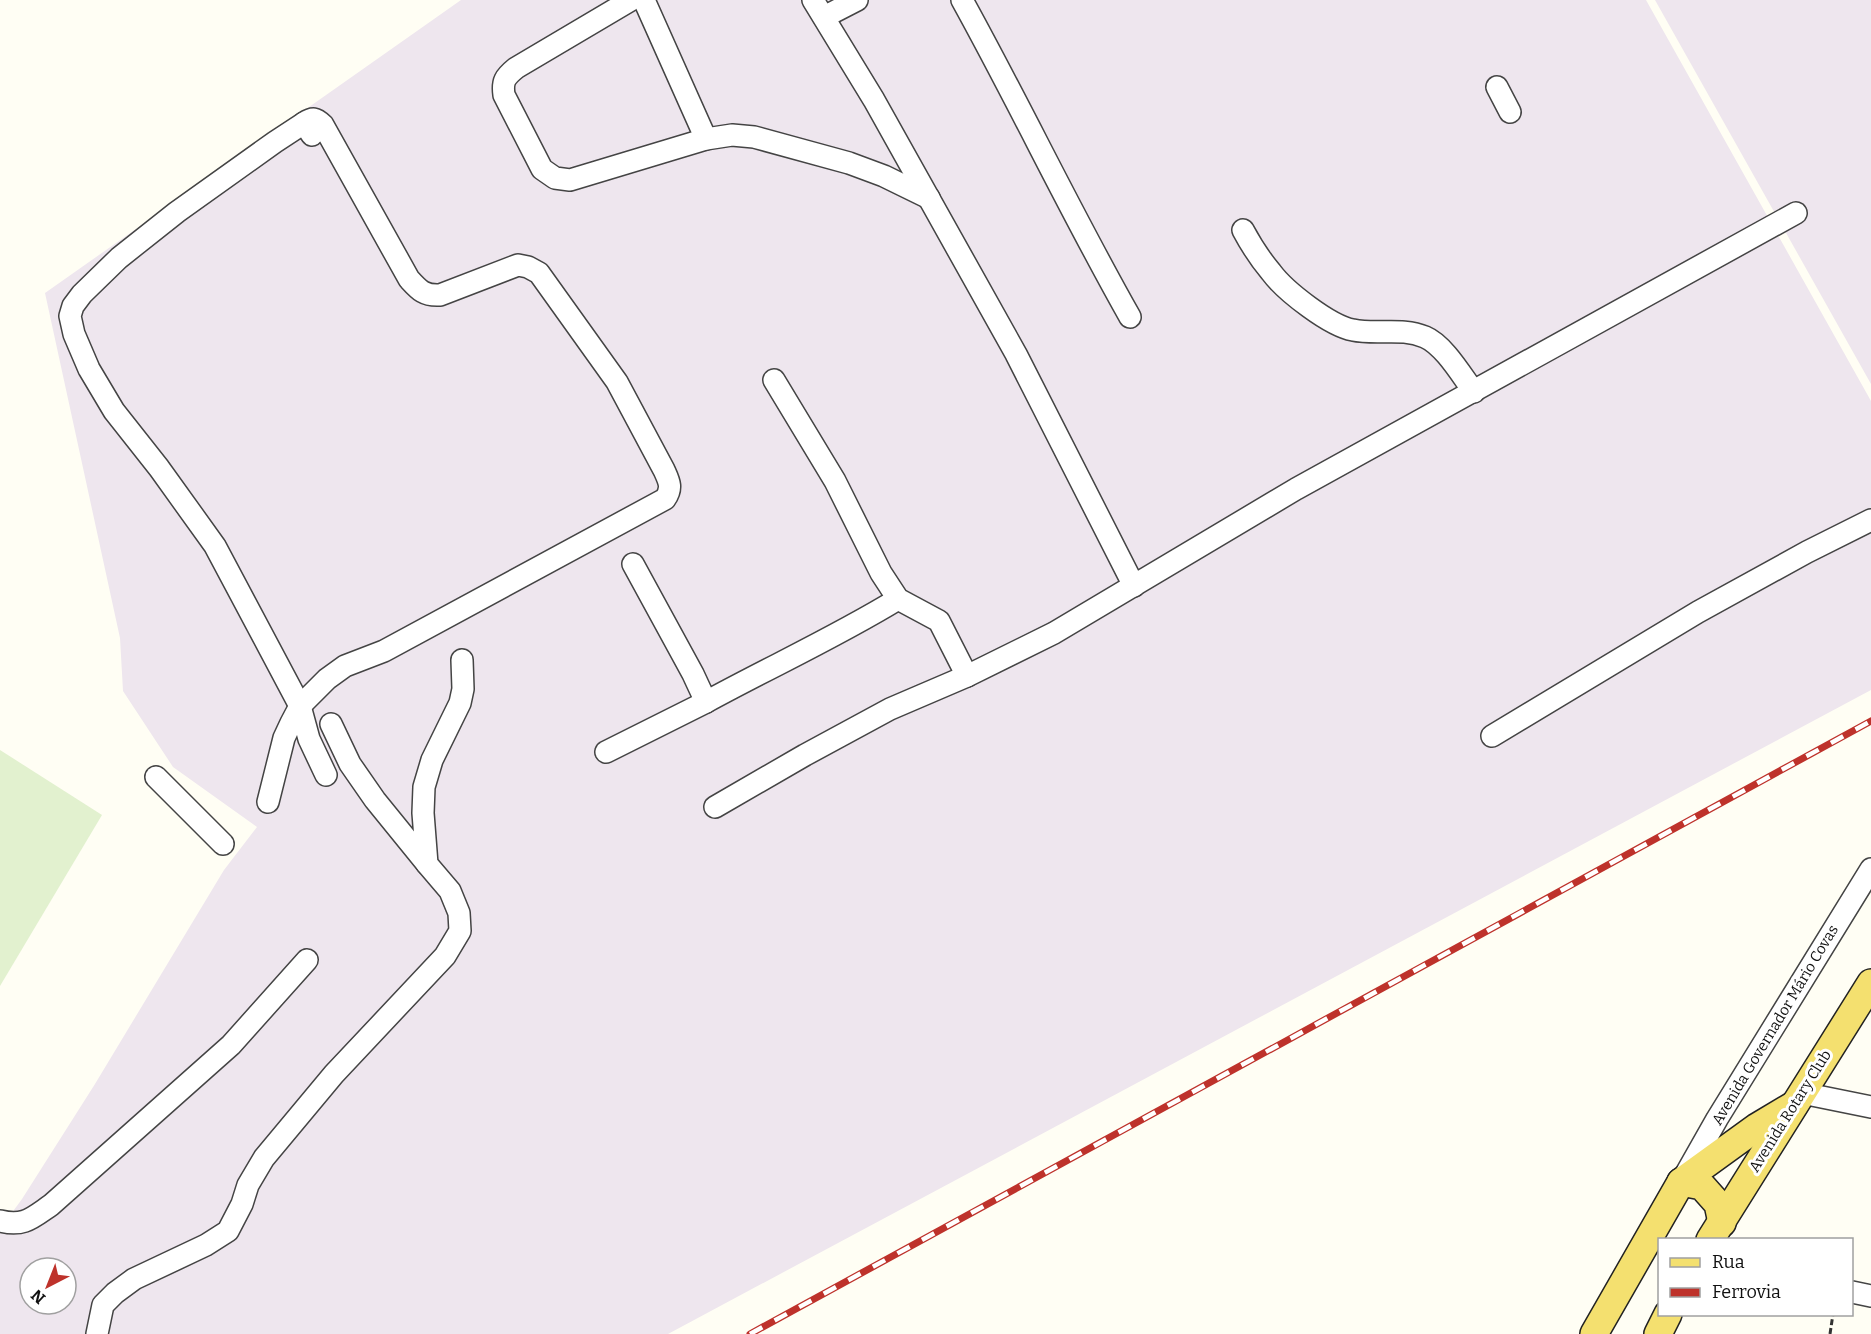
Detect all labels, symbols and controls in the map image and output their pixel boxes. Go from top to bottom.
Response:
street label: Avenida Governador Mário Covas [1708,922,1842,1128]
street label: Avenida Rotary Club [1745,1047,1835,1175]
legend [1658,1238,1853,1316]
text: Rua [1712,1251,1745,1273]
north arrow [18,1256,78,1316]
text: Ferrovia [1712,1281,1781,1303]
text: N [27,1286,49,1308]

